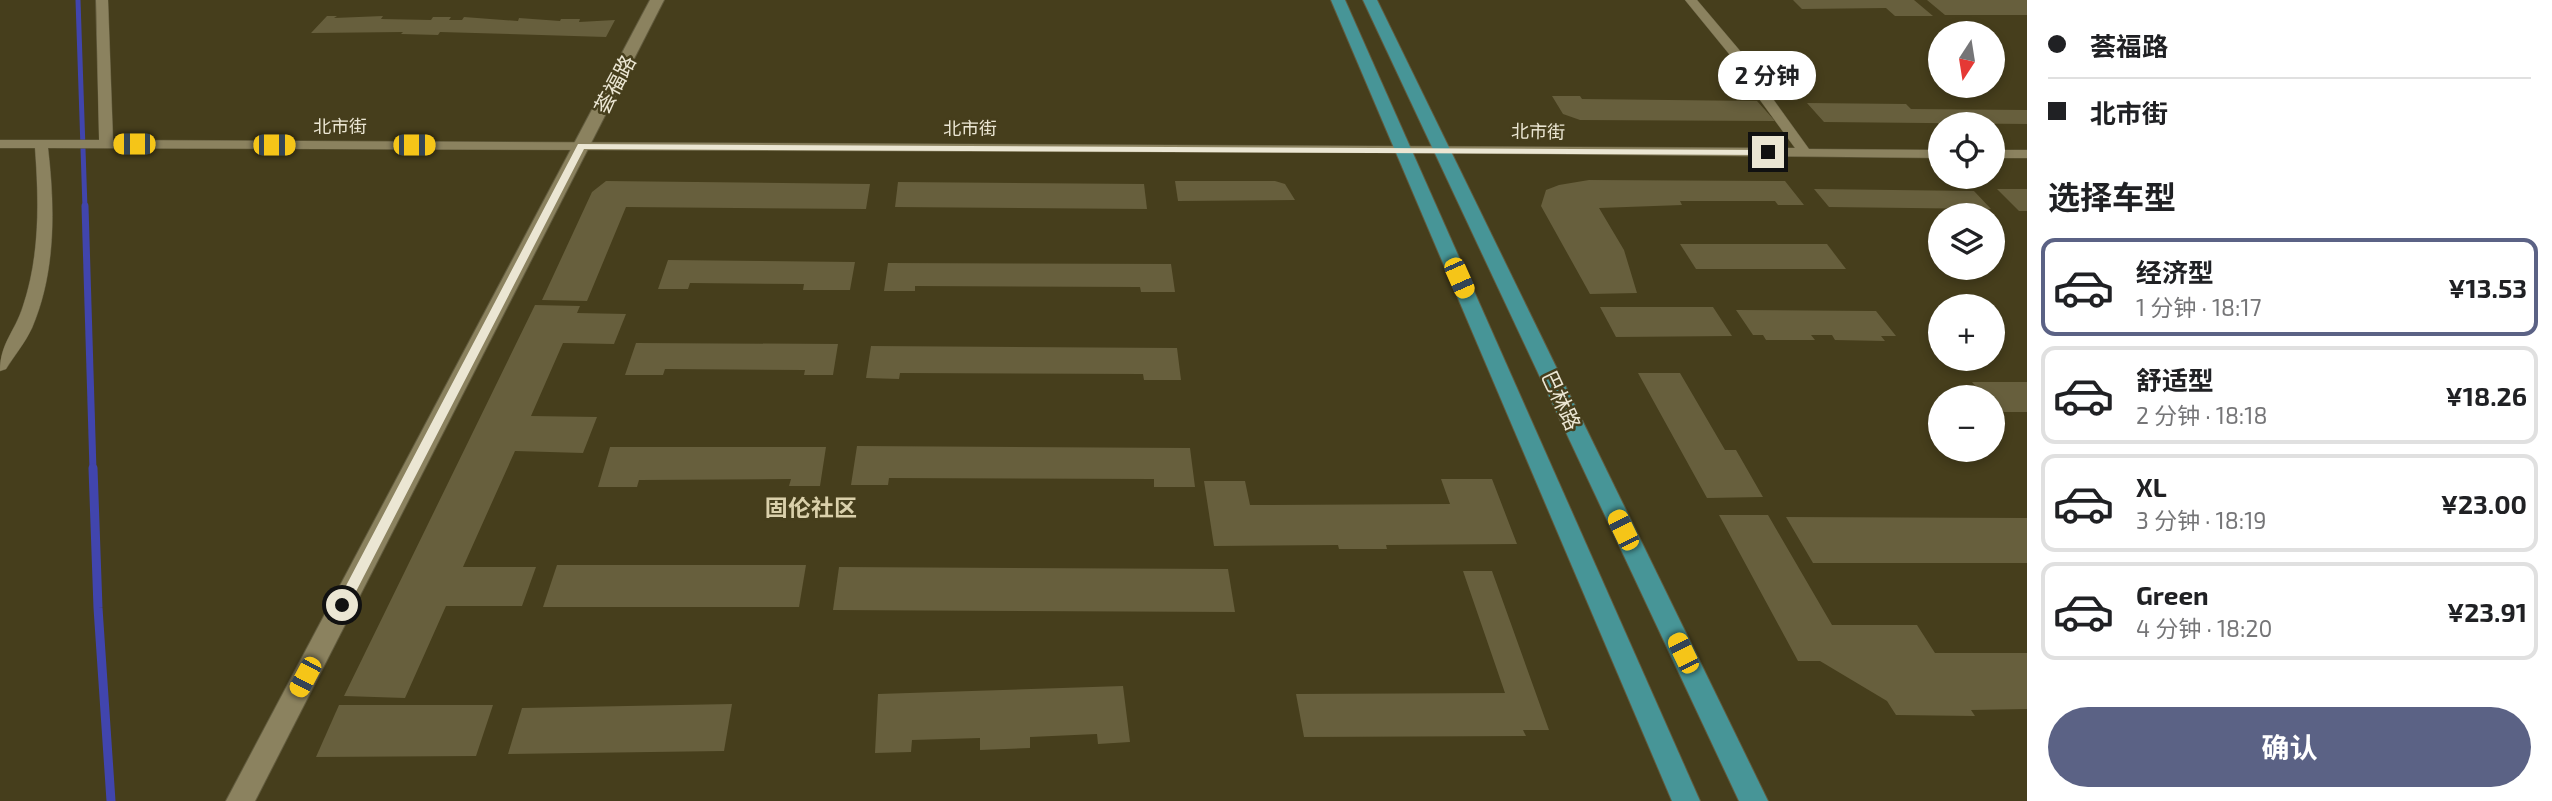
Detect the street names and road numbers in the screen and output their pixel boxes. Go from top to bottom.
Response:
street label: 荟福路 [588,50,640,118]
street label: 北市街 [313,115,367,137]
street label: 北市街 [943,117,997,139]
street label: 北市街 [1511,120,1565,142]
street label: 巴林路 [1537,366,1587,434]

